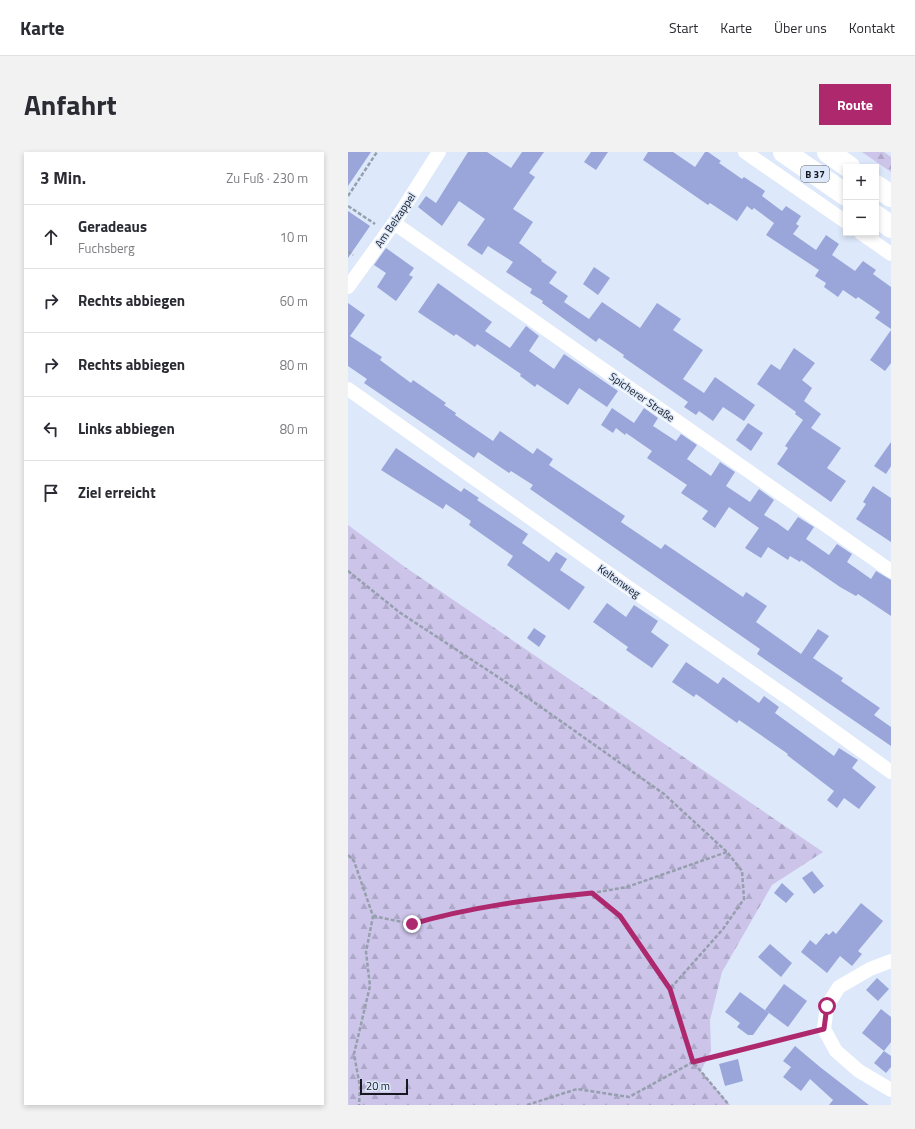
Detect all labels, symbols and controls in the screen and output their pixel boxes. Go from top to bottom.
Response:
text: Karte [20,13,65,42]
text: Start [669,17,698,38]
text: Karte [720,17,752,38]
text: Über uns [774,17,827,38]
text: Kontakt [849,17,895,38]
text: Anfahrt [24,83,117,126]
button: Route [819,84,891,125]
map controls [843,164,879,236]
button: + [843,164,879,200]
text: 3 Min. [40,165,86,191]
road number: B 37 [801,166,829,182]
text: Zu Fuß · 230 m [226,168,308,188]
street label: Am Belzappel [371,189,419,251]
button: − [843,200,879,236]
text: Geradeaus [78,215,147,238]
icon: ahead [40,226,62,248]
text: 10 m [280,227,308,247]
text: Fuchsberg [78,238,135,258]
text: Rechts abbiegen [78,289,185,312]
icon: right [40,290,62,312]
text: 60 m [280,291,308,311]
text: Rechts abbiegen [78,353,185,376]
icon: right [40,354,62,376]
text: 80 m [280,355,308,375]
street label: Spicherer Straße [606,368,678,426]
text: Links abbiegen [78,417,175,440]
icon: left [40,418,62,440]
text: 80 m [280,419,308,439]
text: Ziel erreicht [78,481,156,504]
icon: arrive [40,482,62,504]
street label: Keltenweg [594,560,644,602]
route end [403,915,421,933]
route start [818,997,836,1015]
scale bar [360,1077,408,1096]
text: 20 m [366,1078,390,1094]

